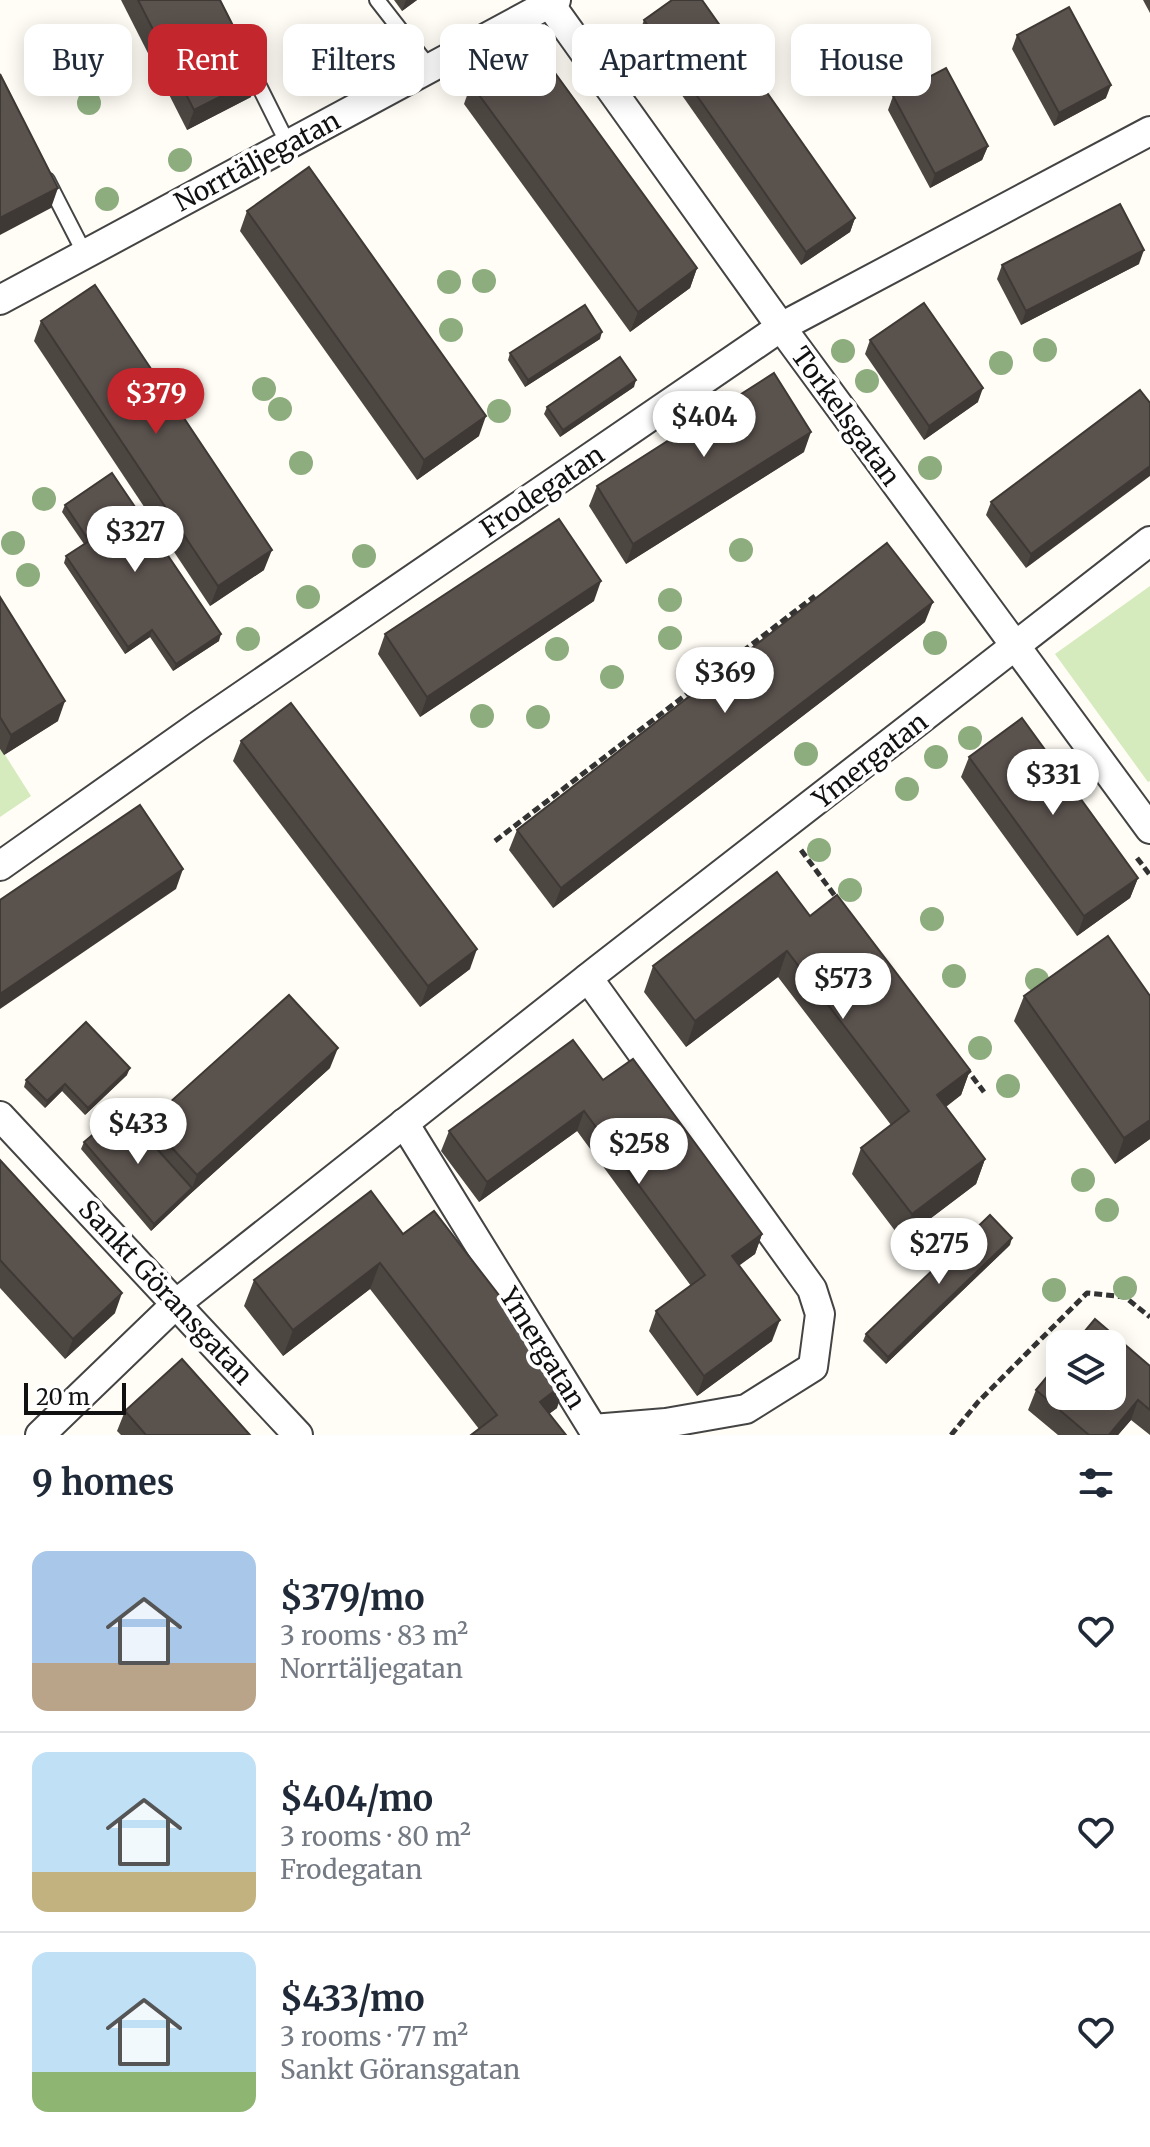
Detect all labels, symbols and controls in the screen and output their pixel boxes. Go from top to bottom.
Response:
chip: Buy [24,24,132,96]
chip: Rent [148,24,267,96]
chip: Filters [283,24,424,96]
chip: New [440,24,556,96]
chip: Apartment [572,24,775,96]
chip: House [791,24,931,96]
street label: Norrtäljegatan [168,103,346,219]
street label: Torkelsgatan [784,340,908,492]
pin: $379 [109,368,203,436]
text: $379 [125,377,187,410]
pin: $404 [657,391,751,459]
text: $404 [671,400,737,433]
street label: Frodegatan [474,437,610,545]
pin: $327 [88,506,182,574]
text: $327 [105,515,165,548]
pin: $369 [678,647,772,715]
text: $369 [694,656,756,689]
street label: Ymergatan [805,705,934,816]
pin: $331 [1006,749,1100,817]
text: $331 [1025,758,1081,791]
pin: $573 [796,953,890,1021]
text: $573 [813,962,873,995]
pin: $433 [91,1098,185,1166]
text: $433 [108,1107,168,1140]
pin: $258 [592,1118,686,1186]
text: $258 [608,1127,670,1160]
street label: Sankt Göransgatan [72,1193,260,1391]
pin: $275 [892,1218,986,1286]
text: $275 [908,1227,970,1260]
street label: Ymergatan [492,1280,593,1415]
map controls [1046,1330,1126,1410]
button: layers [1046,1330,1126,1410]
scale bar [24,1379,126,1415]
text: 20 m [36,1383,90,1411]
icon: filters [1074,1461,1118,1505]
text: 9 homes [32,1462,174,1504]
text: $379/mo [280,1577,425,1619]
icon: home [96,1583,192,1679]
icon: heart [1074,1609,1118,1653]
text: 3 rooms · 83 m² [280,1619,468,1652]
text: Norrtäljegatan [280,1652,463,1685]
text: $404/mo [280,1778,433,1820]
icon: home [96,1784,192,1880]
icon: heart [1074,1810,1118,1854]
text: 3 rooms · 80 m² [280,1820,471,1853]
text: Frodegatan [280,1853,422,1886]
text: $433/mo [280,1978,425,2020]
icon: home [96,1984,192,2080]
icon: heart [1074,2010,1118,2054]
text: 3 rooms · 77 m² [280,2020,468,2053]
text: Sankt Göransgatan [280,2053,520,2086]

